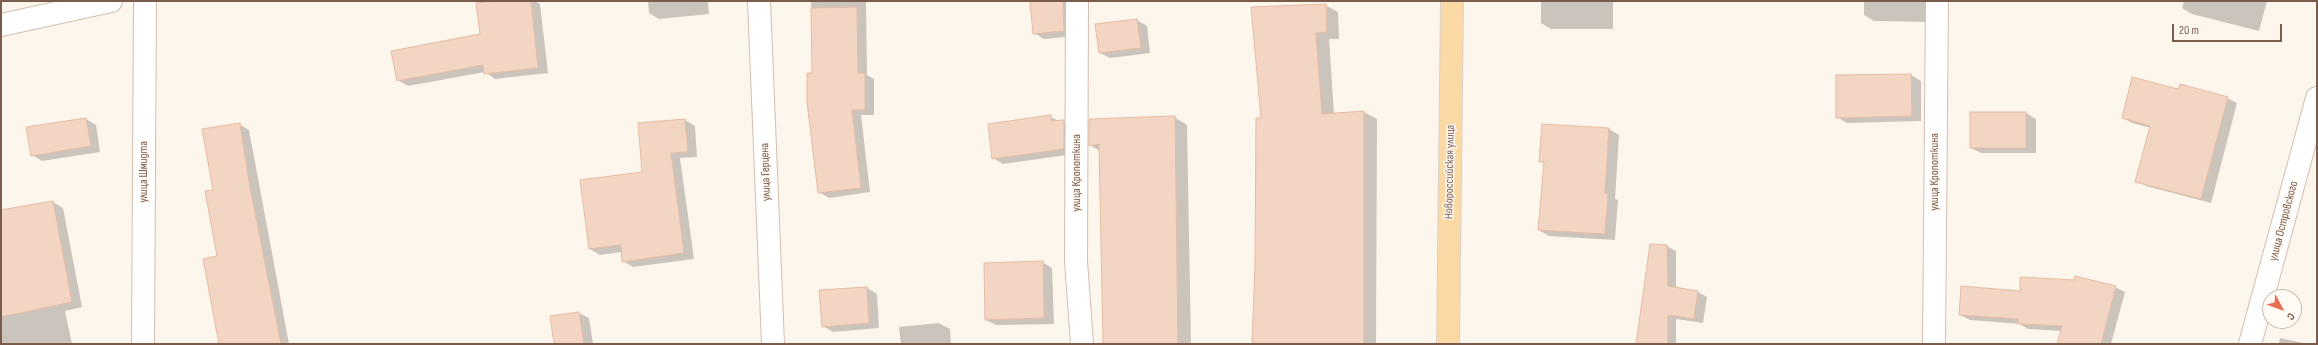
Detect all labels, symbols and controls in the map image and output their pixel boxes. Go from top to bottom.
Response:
scale bar [2174,16,2284,42]
text: 20 m [2179,23,2199,38]
street label: Новороссийская улица [1442,125,1458,219]
street label: улица Кропоткина [1928,133,1942,211]
street label: улица Кропоткина [1070,134,1084,212]
street label: улица Шмидта [137,141,151,203]
street label: улица Герцена [758,143,774,201]
street label: улица Островского [2266,179,2302,263]
north arrow [2262,289,2302,329]
text: С [2284,310,2297,323]

